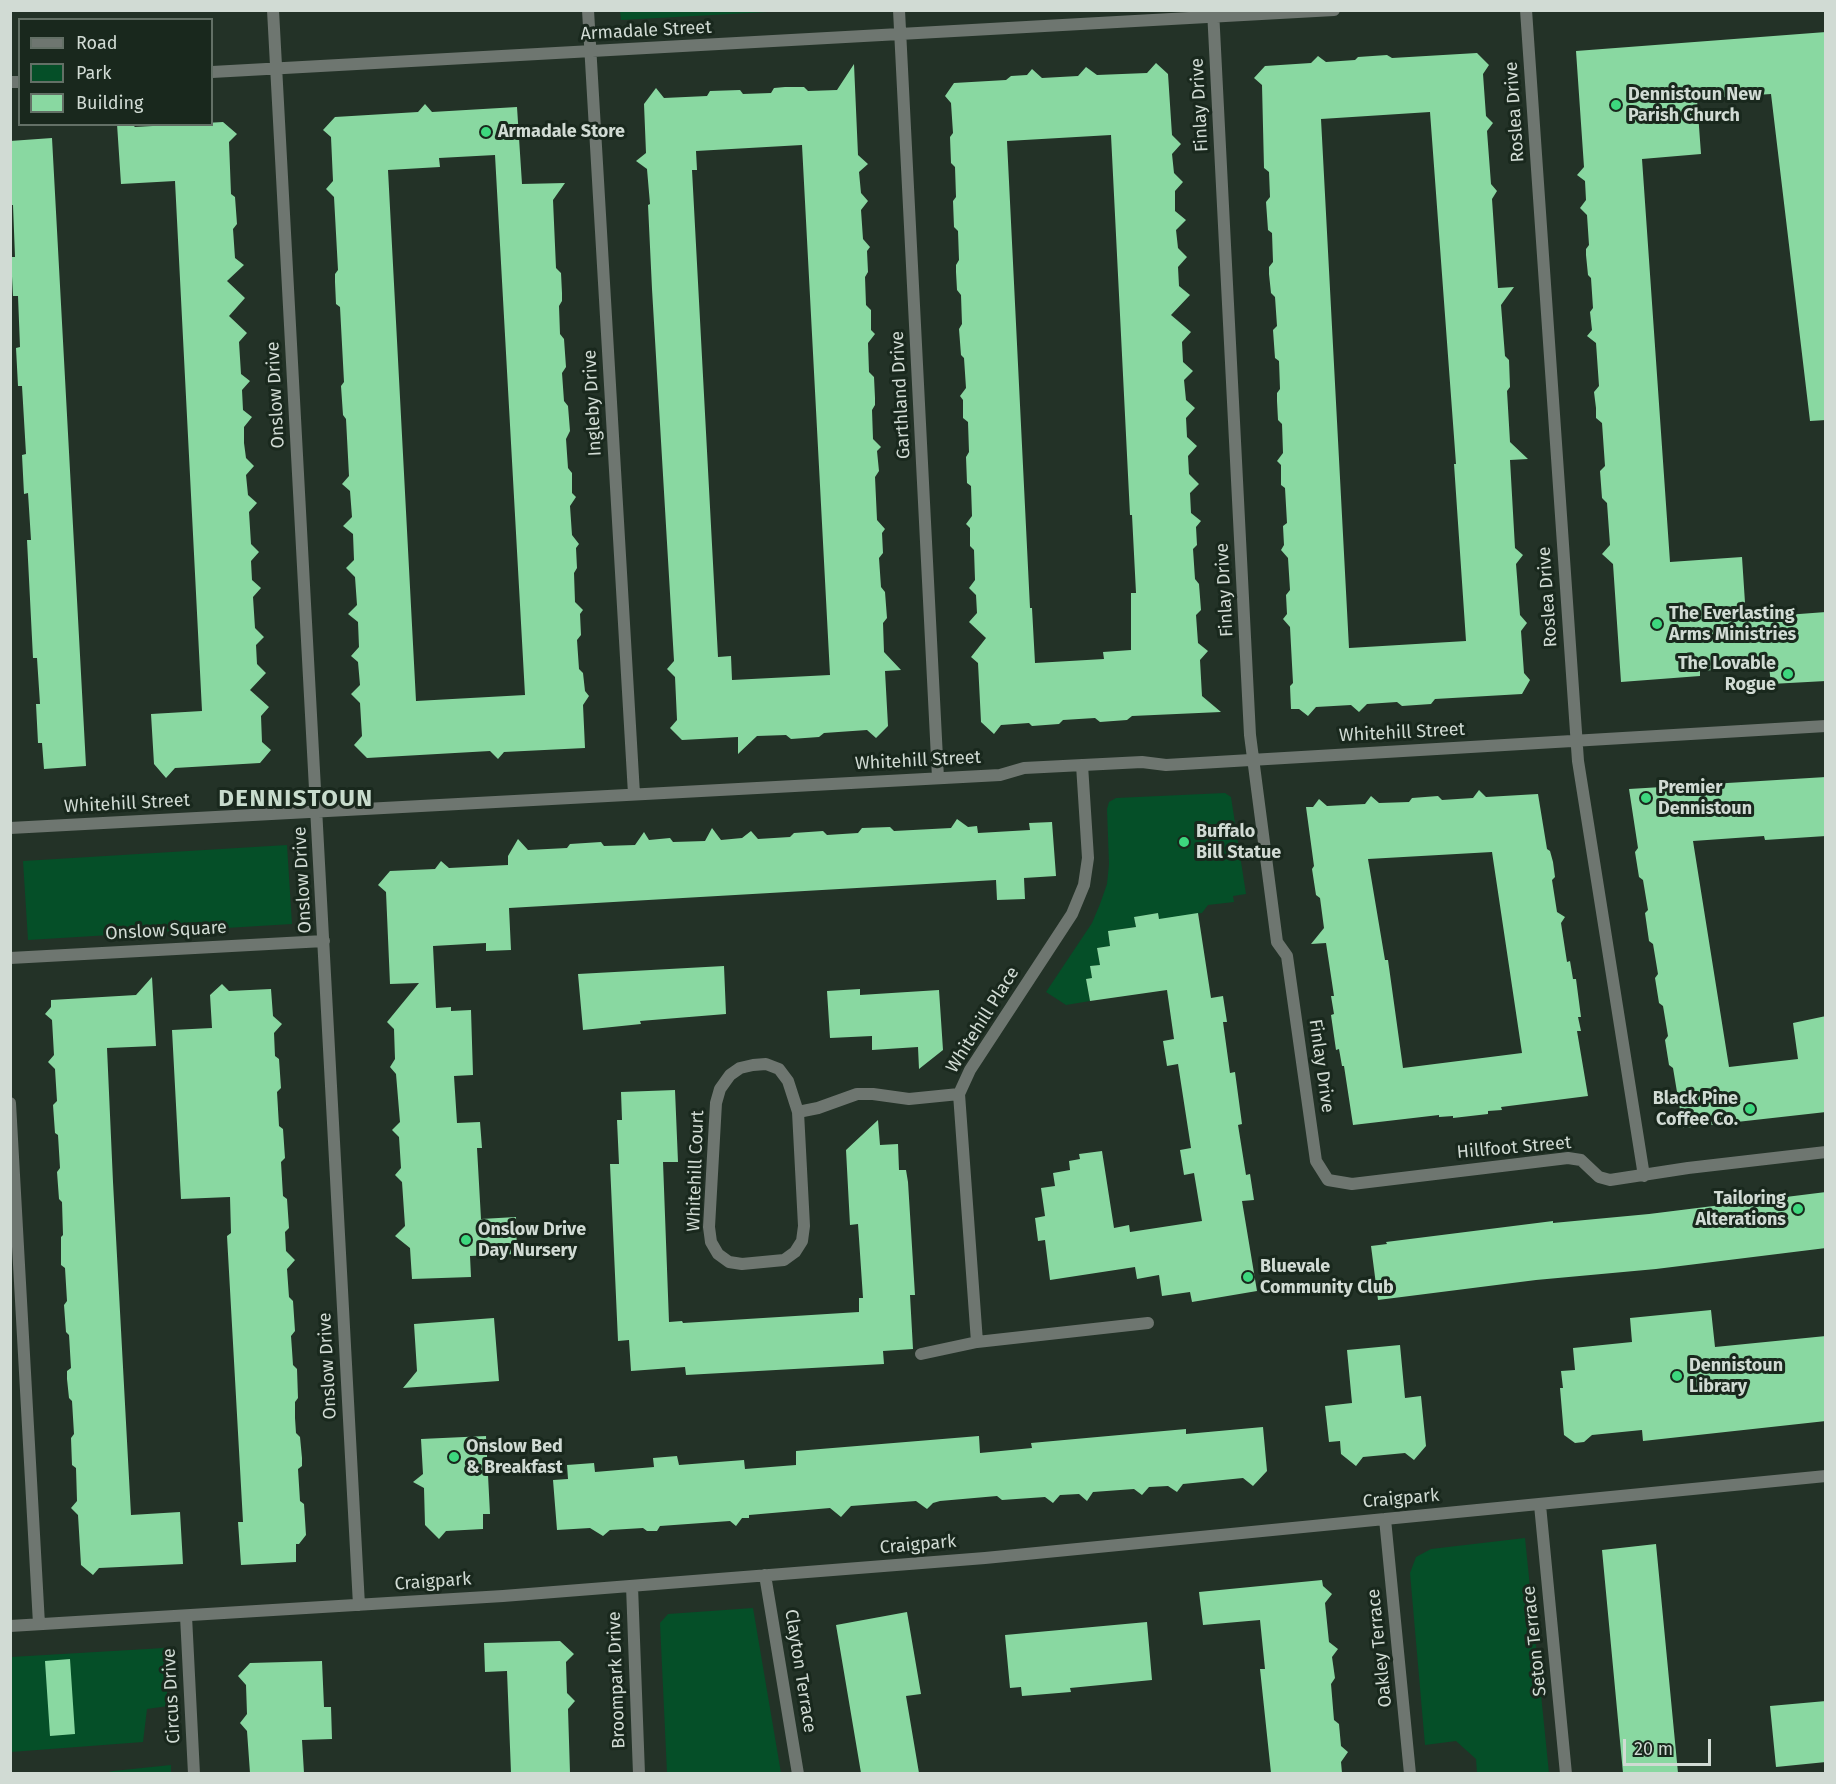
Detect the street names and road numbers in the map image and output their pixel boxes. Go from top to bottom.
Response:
street label: Armadale Street [580,17,712,45]
street label: Finlay Drive [1187,57,1213,153]
street label: Roslea Drive [1501,61,1529,163]
street label: Garthland Drive [887,330,915,460]
street label: Onslow Drive [262,341,290,449]
street label: Ingleby Drive [579,349,607,457]
street label: Finlay Drive [1212,542,1238,638]
street label: Roslea Drive [1534,546,1562,648]
street label: Whitehill Street [1338,719,1466,747]
street label: Whitehill Street [854,747,982,775]
street label: Whitehill Street [63,790,191,818]
street label: Onslow Drive [289,826,317,934]
street label: Onslow Square [105,917,227,945]
street label: Whitehill Place [942,963,1024,1077]
street label: Finlay Drive [1304,1018,1338,1114]
street label: Whitehill Court [683,1110,709,1232]
street label: Hillfoot Street [1456,1132,1572,1164]
street label: Onslow Drive [314,1312,342,1420]
street label: Craigpark [1362,1485,1440,1513]
street label: Craigpark [879,1531,957,1559]
street label: Craigpark [394,1569,472,1595]
street label: Seton Terrace [1518,1585,1552,1697]
street label: Oakley Terrace [1363,1588,1397,1708]
street label: Clayton Terrace [780,1608,820,1734]
street label: Broompark Drive [604,1611,630,1749]
street label: Circus Drive [159,1648,185,1744]

